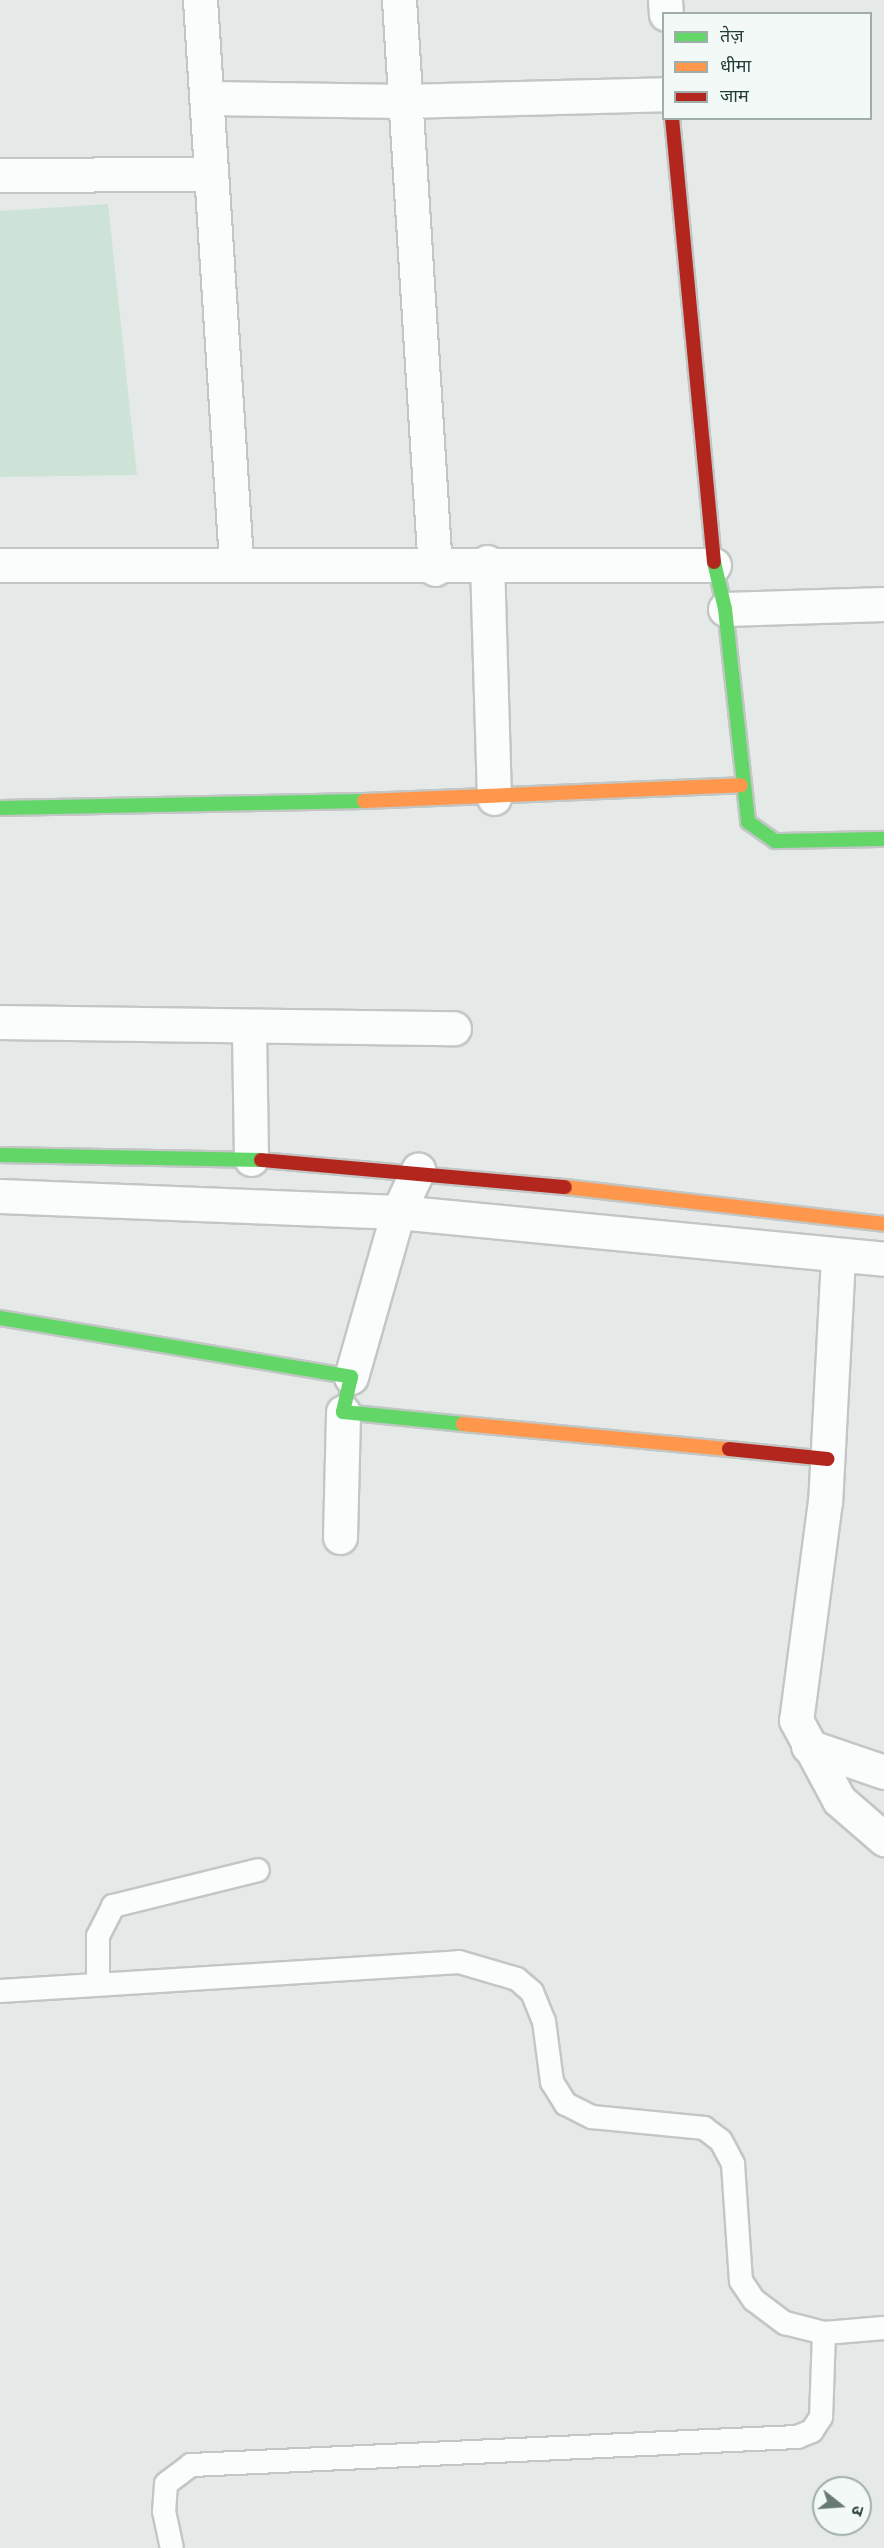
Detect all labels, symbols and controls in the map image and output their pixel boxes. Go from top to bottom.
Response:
legend [662,12,872,120]
text: तेज़ [720,25,744,47]
text: धीमा [720,55,751,77]
text: जाम [720,85,749,107]
north arrow [812,2476,872,2536]
text: उ [847,2504,868,2518]

